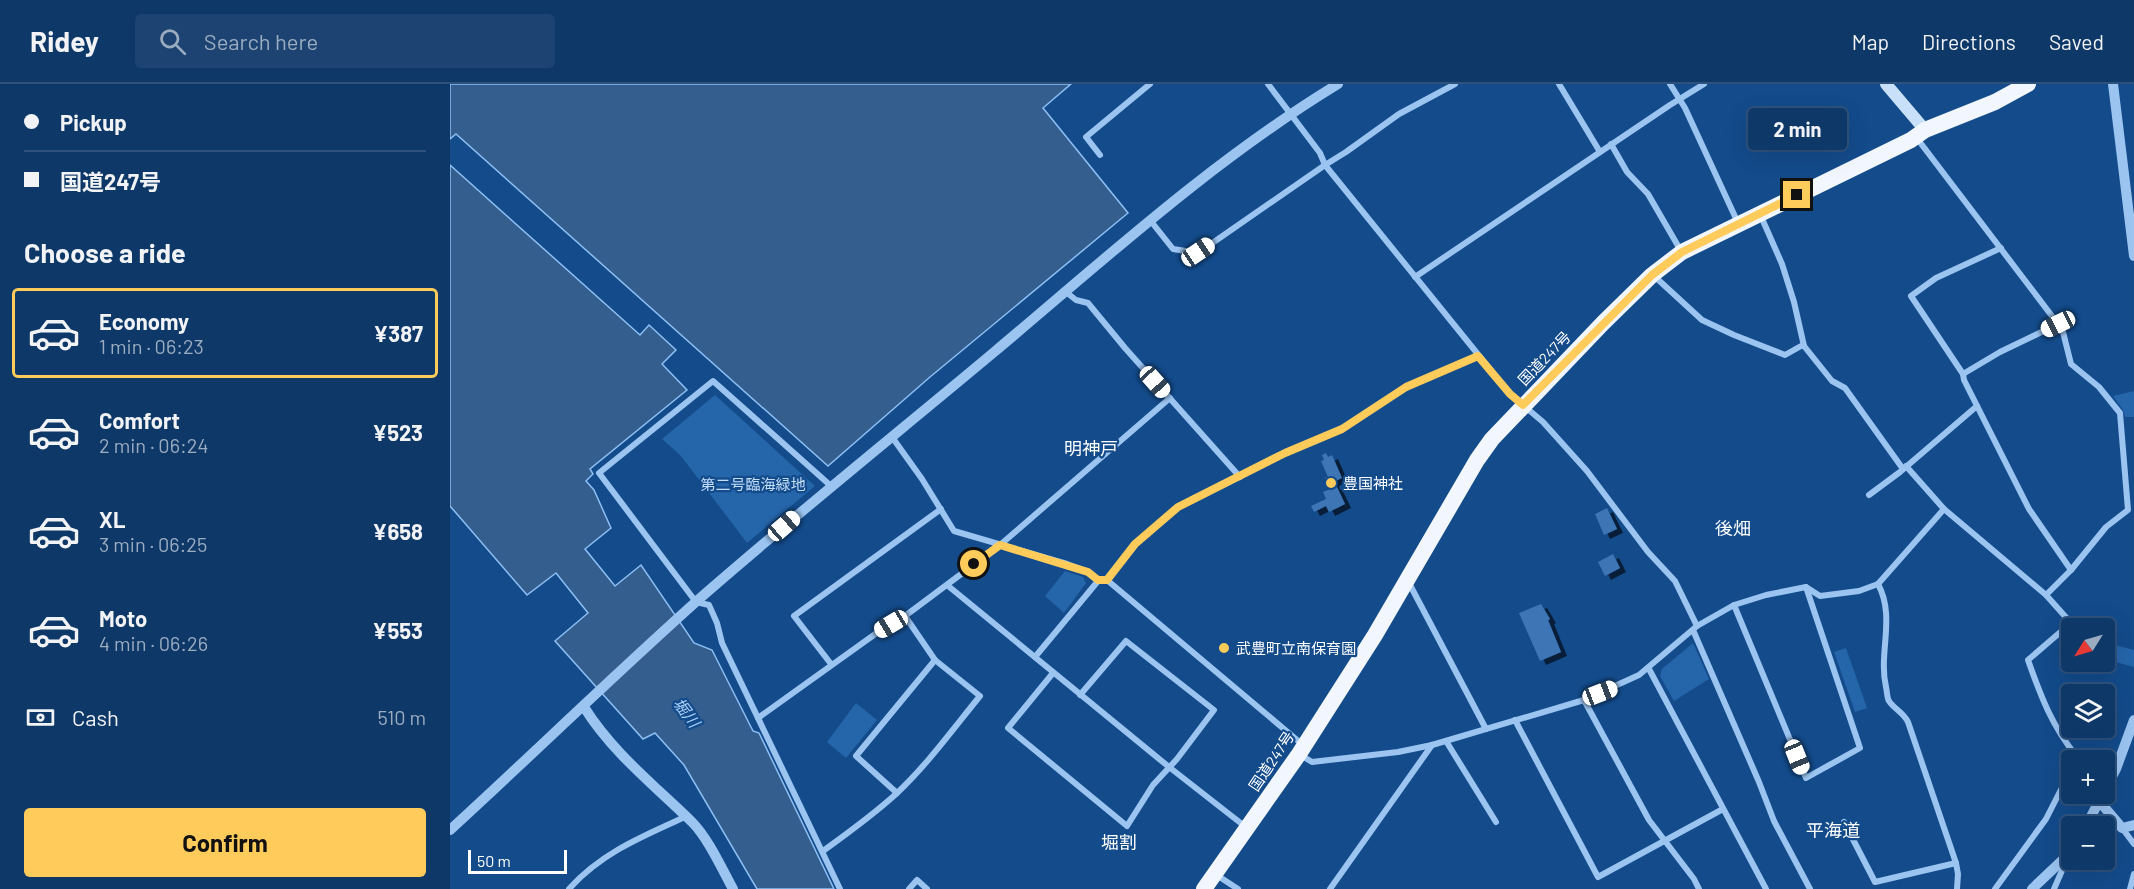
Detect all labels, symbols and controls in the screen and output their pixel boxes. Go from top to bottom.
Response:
search box [135,14,555,68]
text: Ridey [30,24,99,58]
icon: search [156,25,189,58]
text: Search here [204,28,318,54]
text: Map [1852,29,1889,54]
text: Directions [1922,29,2016,54]
text: Saved [2049,29,2104,54]
callout: 2 min [1748,108,1846,150]
text: Pickup [60,109,127,135]
text: 2 min [1774,117,1821,141]
text: 国道247号 [60,168,161,194]
route end [1783,181,1810,208]
car [1178,234,1218,270]
text: Choose a ride [24,236,186,268]
icon: car [27,306,81,360]
text: Economy [99,308,189,334]
car [2038,308,2078,340]
text: ¥387 [373,320,423,346]
street label: 国道247号 [1514,327,1574,389]
text: 1 min · 06:23 [99,334,204,358]
car [1136,363,1174,401]
icon: car [27,405,81,459]
text: Comfort [99,407,180,433]
text: ¥523 [372,419,423,445]
text: 2 min · 06:24 [99,433,208,457]
district label: 明神戸 [1064,437,1118,459]
place label: 豊国神社 [1343,474,1403,492]
park label: 第二号臨海緑地 [700,475,806,493]
marker: 豊国神社 [1324,476,1338,490]
icon: car [27,504,81,558]
text: XL [99,506,125,532]
car [765,507,803,545]
district label: 後畑 [1715,517,1751,539]
text: ¥658 [372,518,423,544]
text: 3 min · 06:25 [99,532,207,556]
route start [960,550,987,577]
icon: car [27,603,81,657]
text: Moto [99,605,147,631]
car [871,607,911,641]
text: ¥553 [372,617,423,643]
north arrow [2061,618,2115,672]
map controls [2061,618,2115,870]
text: 4 min · 06:26 [99,631,208,655]
place label: 武豊町立南保育園 [1236,639,1356,657]
marker: 武豊町立南保育園 [1217,641,1231,655]
car [1580,678,1620,708]
button: layers [2061,684,2115,738]
water label: 堀川 [670,693,705,732]
icon: cash [24,701,57,734]
text: Cash [72,704,119,730]
text: 510 m [377,705,426,729]
street label: 国道247号 [1245,728,1297,794]
car [1782,737,1812,777]
button: + [2061,750,2115,804]
button: Confirm [24,808,426,877]
button: − [2061,816,2115,870]
district label: 平海道 [1806,819,1860,841]
district label: 堀割 [1101,831,1137,853]
scale bar [468,847,567,874]
text: 50 m [477,851,511,870]

